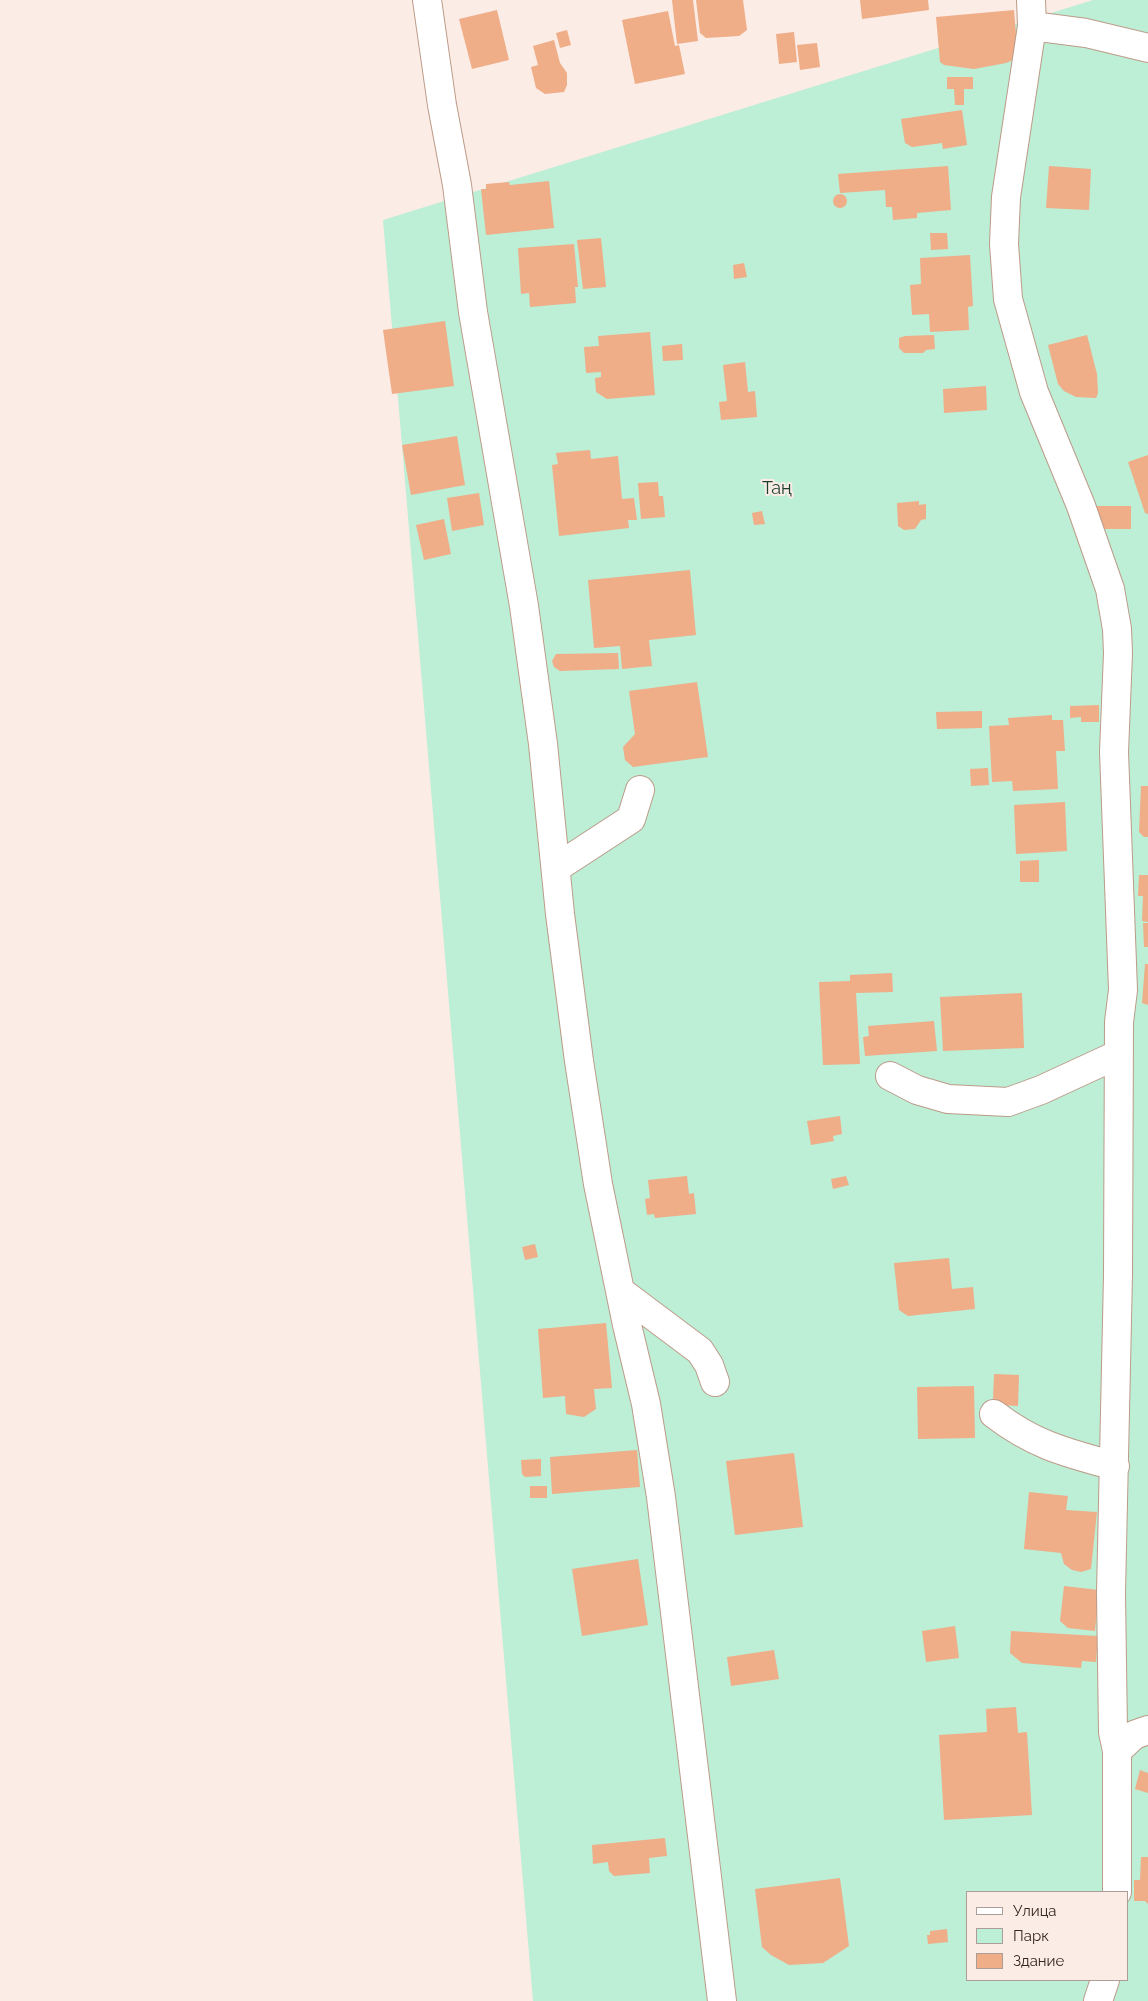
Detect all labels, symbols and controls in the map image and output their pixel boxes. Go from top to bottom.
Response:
park label: Таң [762,478,792,500]
legend [966,1891,1128,1981]
text: Улица [1013,1902,1057,1920]
text: Парк [1013,1927,1049,1945]
text: Здание [1013,1952,1064,1970]

